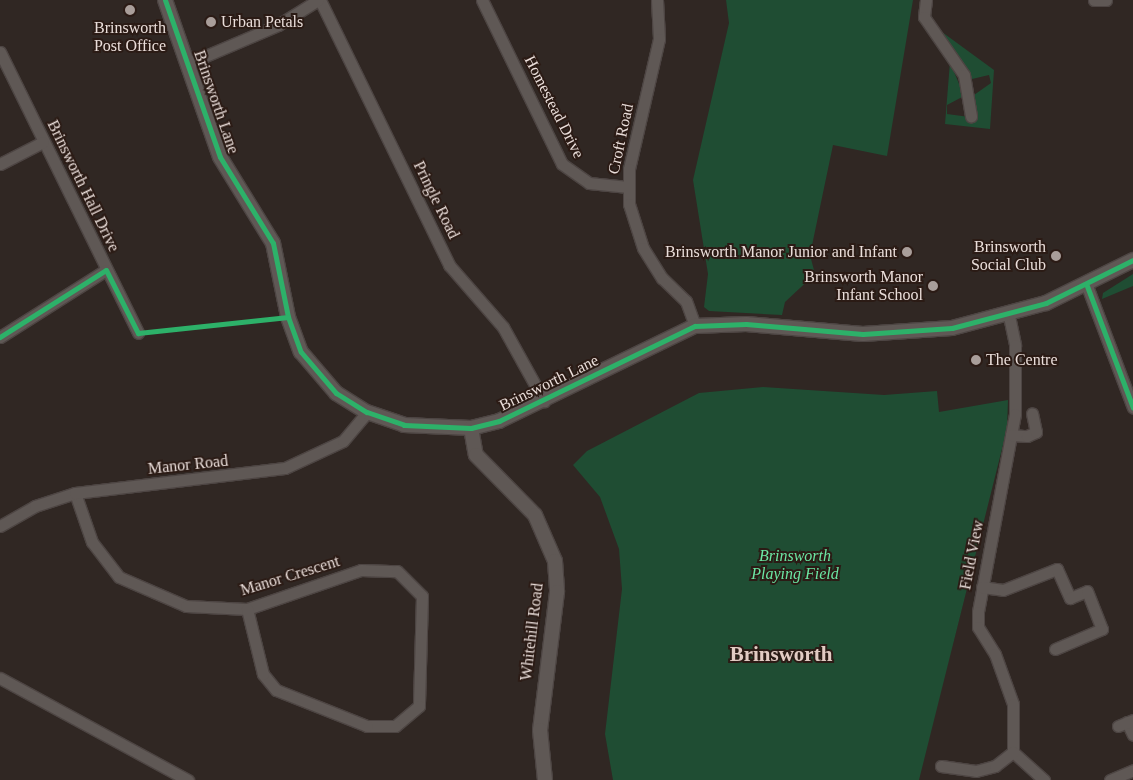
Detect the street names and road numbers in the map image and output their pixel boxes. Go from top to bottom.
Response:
street label: Brinsworth Lane [189,48,243,156]
street label: Homestead Drive [520,53,588,161]
street label: Croft Road [604,102,638,176]
street label: Brinsworth Hall Drive [43,117,123,255]
street label: Pringle Road [409,158,463,242]
street label: Brinsworth Lane [496,351,602,415]
street label: Manor Road [147,451,229,479]
street label: Field View [956,519,988,591]
street label: Manor Crescent [238,552,342,600]
street label: Whitehill Road [516,582,548,682]

